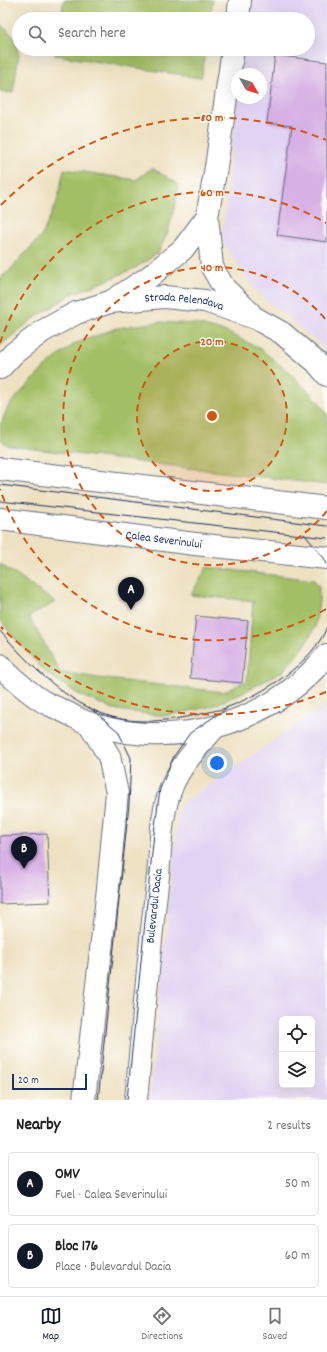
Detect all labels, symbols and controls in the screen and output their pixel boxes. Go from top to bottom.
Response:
search box [12,12,315,56]
icon: search [26,23,48,45]
text: Search here [58,23,126,45]
north arrow [231,68,267,104]
text: 80 m [201,110,223,127]
text: 60 m [200,185,224,202]
text: 40 m [201,260,223,277]
street label: Strada Pelendava [144,288,226,315]
text: 20 m [201,334,223,351]
centre of rings [205,409,219,423]
street label: Calea Severinului [125,527,203,553]
pin: A [118,577,144,610]
your location [207,753,227,773]
pin: B [11,836,37,869]
street label: Bulevardul Dacia [142,867,167,944]
map controls [279,1016,315,1088]
button: locate [279,1016,315,1052]
button: layers [279,1052,315,1088]
scale bar [12,1072,87,1091]
text: 20 m [18,1073,39,1089]
text: Nearby [16,1114,60,1138]
text: 2 results [267,1117,311,1136]
text: OMV [55,1164,80,1186]
text: A [26,1175,34,1194]
text: 50 m [285,1175,310,1194]
text: Fuel · Calea Severinului [55,1186,167,1205]
text: Bloc 176 [55,1236,98,1258]
text: B [27,1247,33,1266]
text: 60 m [285,1247,310,1266]
text: Place · Bulevardul Dacia [55,1258,171,1277]
tab: Map [40,1305,62,1345]
tab: Directions [141,1305,183,1345]
tab: Saved [263,1305,287,1345]

